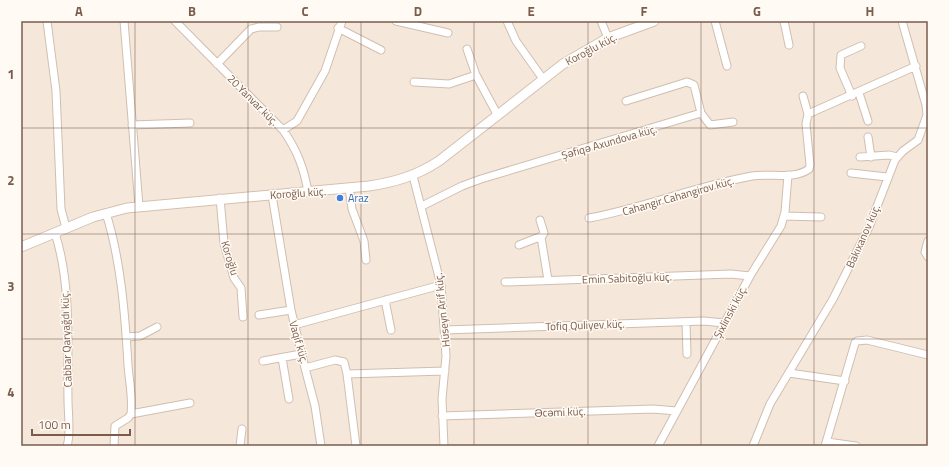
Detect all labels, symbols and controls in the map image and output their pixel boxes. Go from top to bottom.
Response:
text: A [75,1,83,21]
text: B [188,1,196,21]
text: C [301,1,309,21]
text: D [414,1,422,21]
text: E [527,1,535,21]
text: F [641,1,648,21]
text: G [753,1,761,21]
text: H [866,1,874,21]
street label: Koroğlu küç. [562,29,620,69]
text: 1 [7,64,15,84]
street label: 20 Yanvar küç. [224,71,282,129]
street label: Şəfiqə Axundova küç. [559,121,659,163]
text: 2 [7,170,15,190]
street label: Cahangir Cahangirov küç. [620,172,736,220]
street label: Koroğlu küç. [269,183,327,203]
place label: Araz [348,190,369,206]
marker: Araz [335,193,345,203]
street label: Bakıxanov küç. [842,202,884,270]
street label: Koroğlu [217,239,243,277]
street label: Emin Sabitoğlu küç. [582,268,672,288]
street label: Hüseyn Arif küç. [430,272,454,348]
text: 3 [7,276,15,296]
street label: Şıxlinski küç. [709,283,751,341]
street label: Cabbar Qaryağdı küç. [56,290,76,388]
street label: Tofiq Quliyev küç. [545,316,625,334]
street label: Vaqif küç. [285,319,313,365]
text: 4 [7,382,15,402]
street label: Əcəmi küç. [534,403,586,421]
scale bar [32,411,130,437]
text: 100 m [38,415,71,434]

